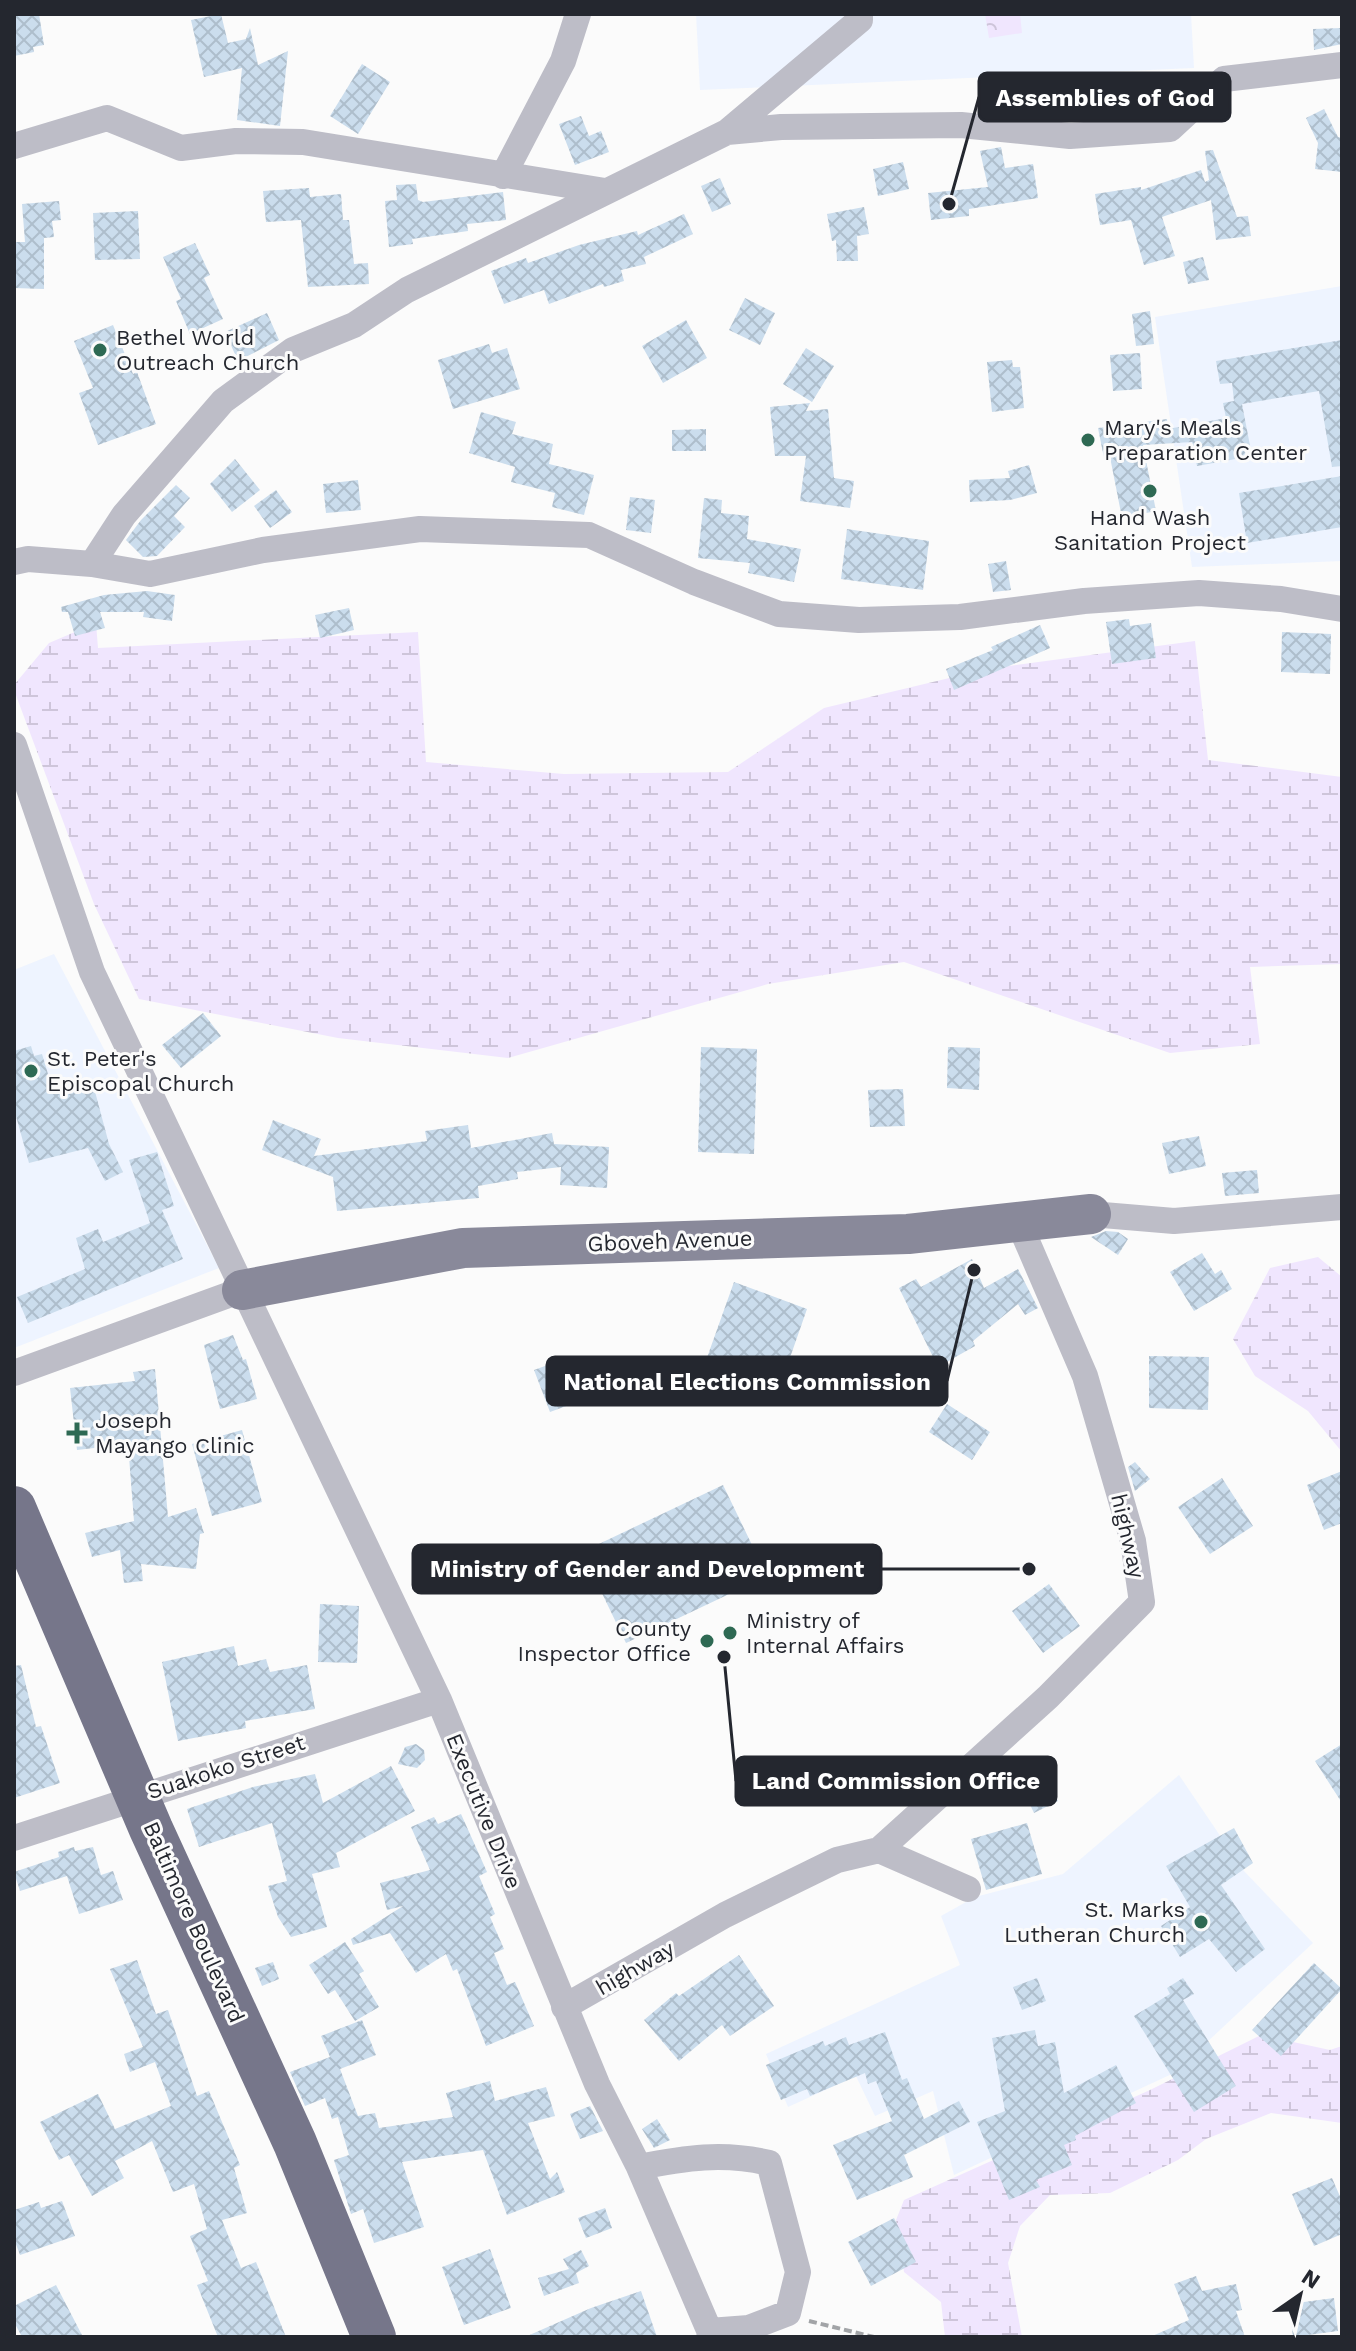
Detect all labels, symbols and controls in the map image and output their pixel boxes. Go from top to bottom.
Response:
callout: Assemblies of God [979,73,1230,121]
text: Assemblies of God [995,84,1215,112]
place label: Bethel World Outreach Church [116,325,299,375]
marker: Bethel World Outreach Church [91,341,109,359]
place label: Mary's Meals Preparation Center [1104,415,1307,465]
marker: Mary's Meals Preparation Center [1079,431,1097,449]
marker: Hand Wash Sanitation Project [1141,482,1159,500]
place label: Hand Wash Sanitation Project [1054,505,1246,555]
place label: St. Peter's Episcopal Church [47,1046,234,1096]
marker: St. Peter's Episcopal Church [22,1062,40,1080]
street label: Gboveh Avenue [587,1226,753,1256]
callout: National Elections Commission [547,1357,947,1405]
text: National Elections Commission [563,1368,931,1396]
place label: Joseph Mayango Clinic [95,1408,254,1458]
marker: Joseph Mayango Clinic [66,1422,88,1444]
street label: highway [1106,1491,1150,1581]
callout: Ministry of Gender and Development [413,1545,881,1593]
text: Ministry of Gender and Development [430,1555,865,1583]
place label: Ministry of Internal Affairs [746,1608,904,1658]
place label: County Inspector Office [518,1616,692,1666]
marker: Ministry of Internal Affairs [721,1624,739,1642]
marker: County Inspector Office [698,1632,716,1650]
street label: Suakoko Street [144,1730,308,1804]
street label: Executive Drive [441,1730,527,1892]
callout: Land Commission Office [736,1757,1056,1805]
text: Land Commission Office [752,1767,1040,1795]
street label: Baltimore Boulevard [138,1818,250,2026]
place label: St. Marks Lutheran Church [1004,1897,1185,1947]
marker: St. Marks Lutheran Church [1192,1913,1210,1931]
street label: highway [592,1935,679,2000]
north arrow [1260,2255,1340,2335]
text: N [1297,2264,1325,2294]

